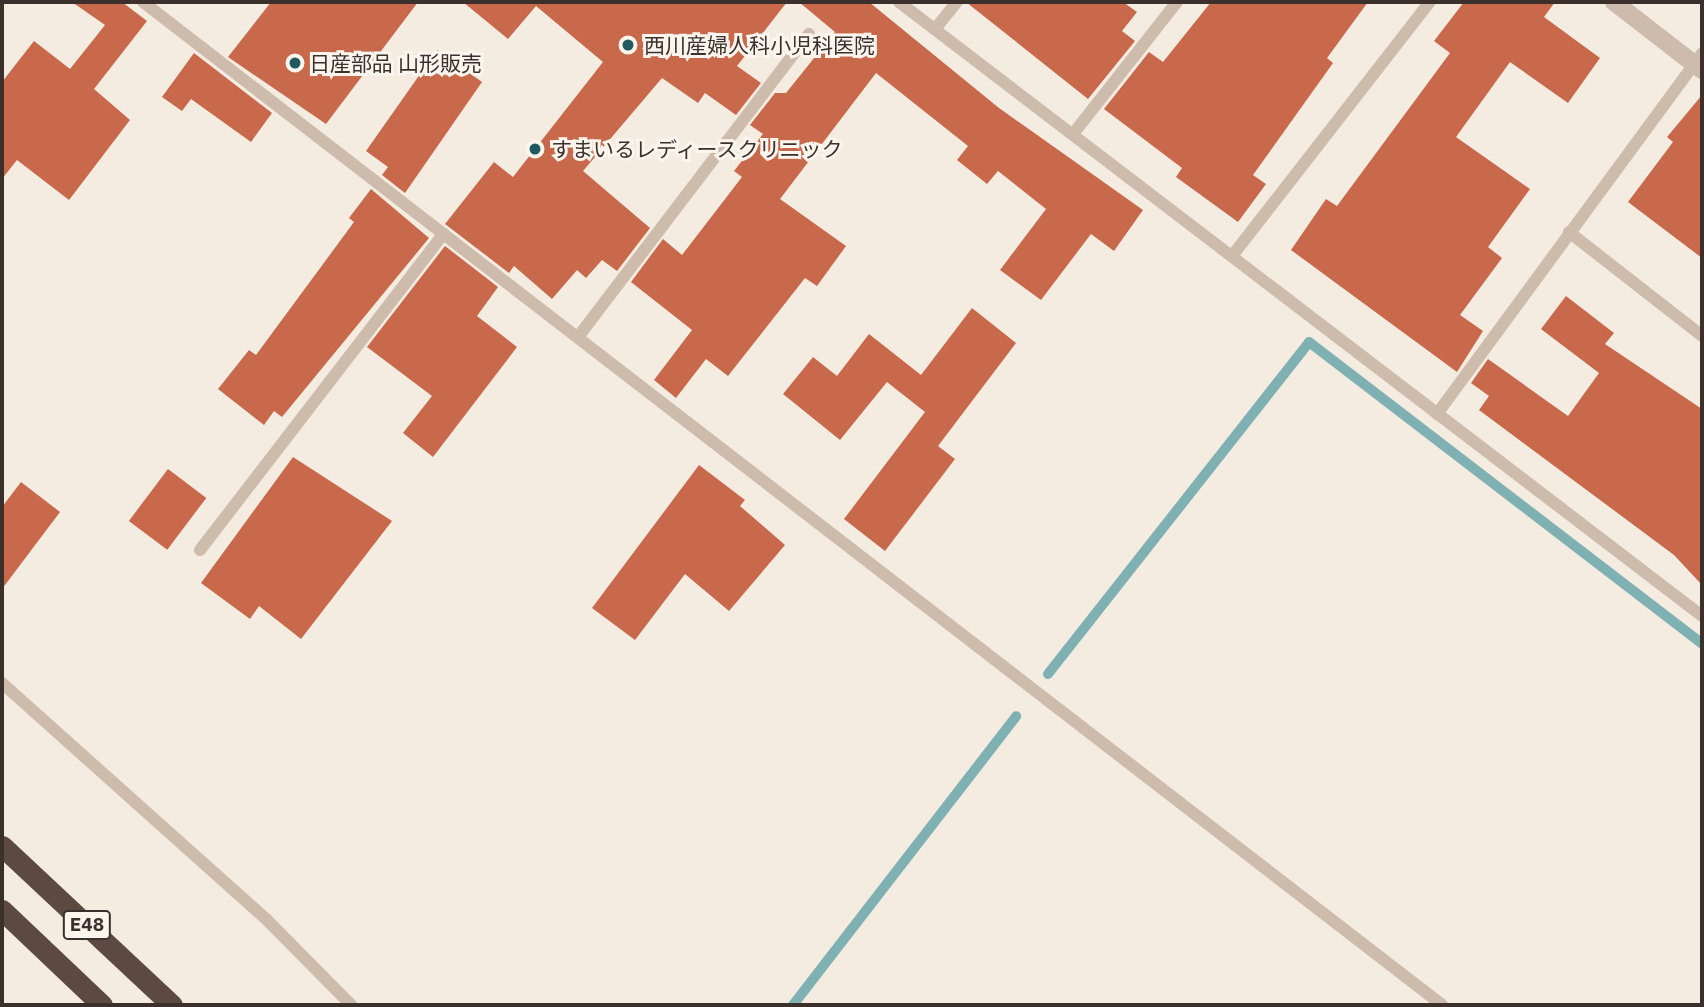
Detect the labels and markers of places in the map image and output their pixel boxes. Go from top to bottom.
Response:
place label: 西川産婦人科小児科医院 [644,32,875,58]
marker: 西川産婦人科小児科医院 [618,35,638,55]
place label: 日産部品 山形販売 [309,50,482,76]
marker: 日産部品 山形販売 [287,55,303,71]
place label: すまいるレディースクリニック [551,136,845,162]
marker: すまいるレディースクリニック [525,139,545,159]

